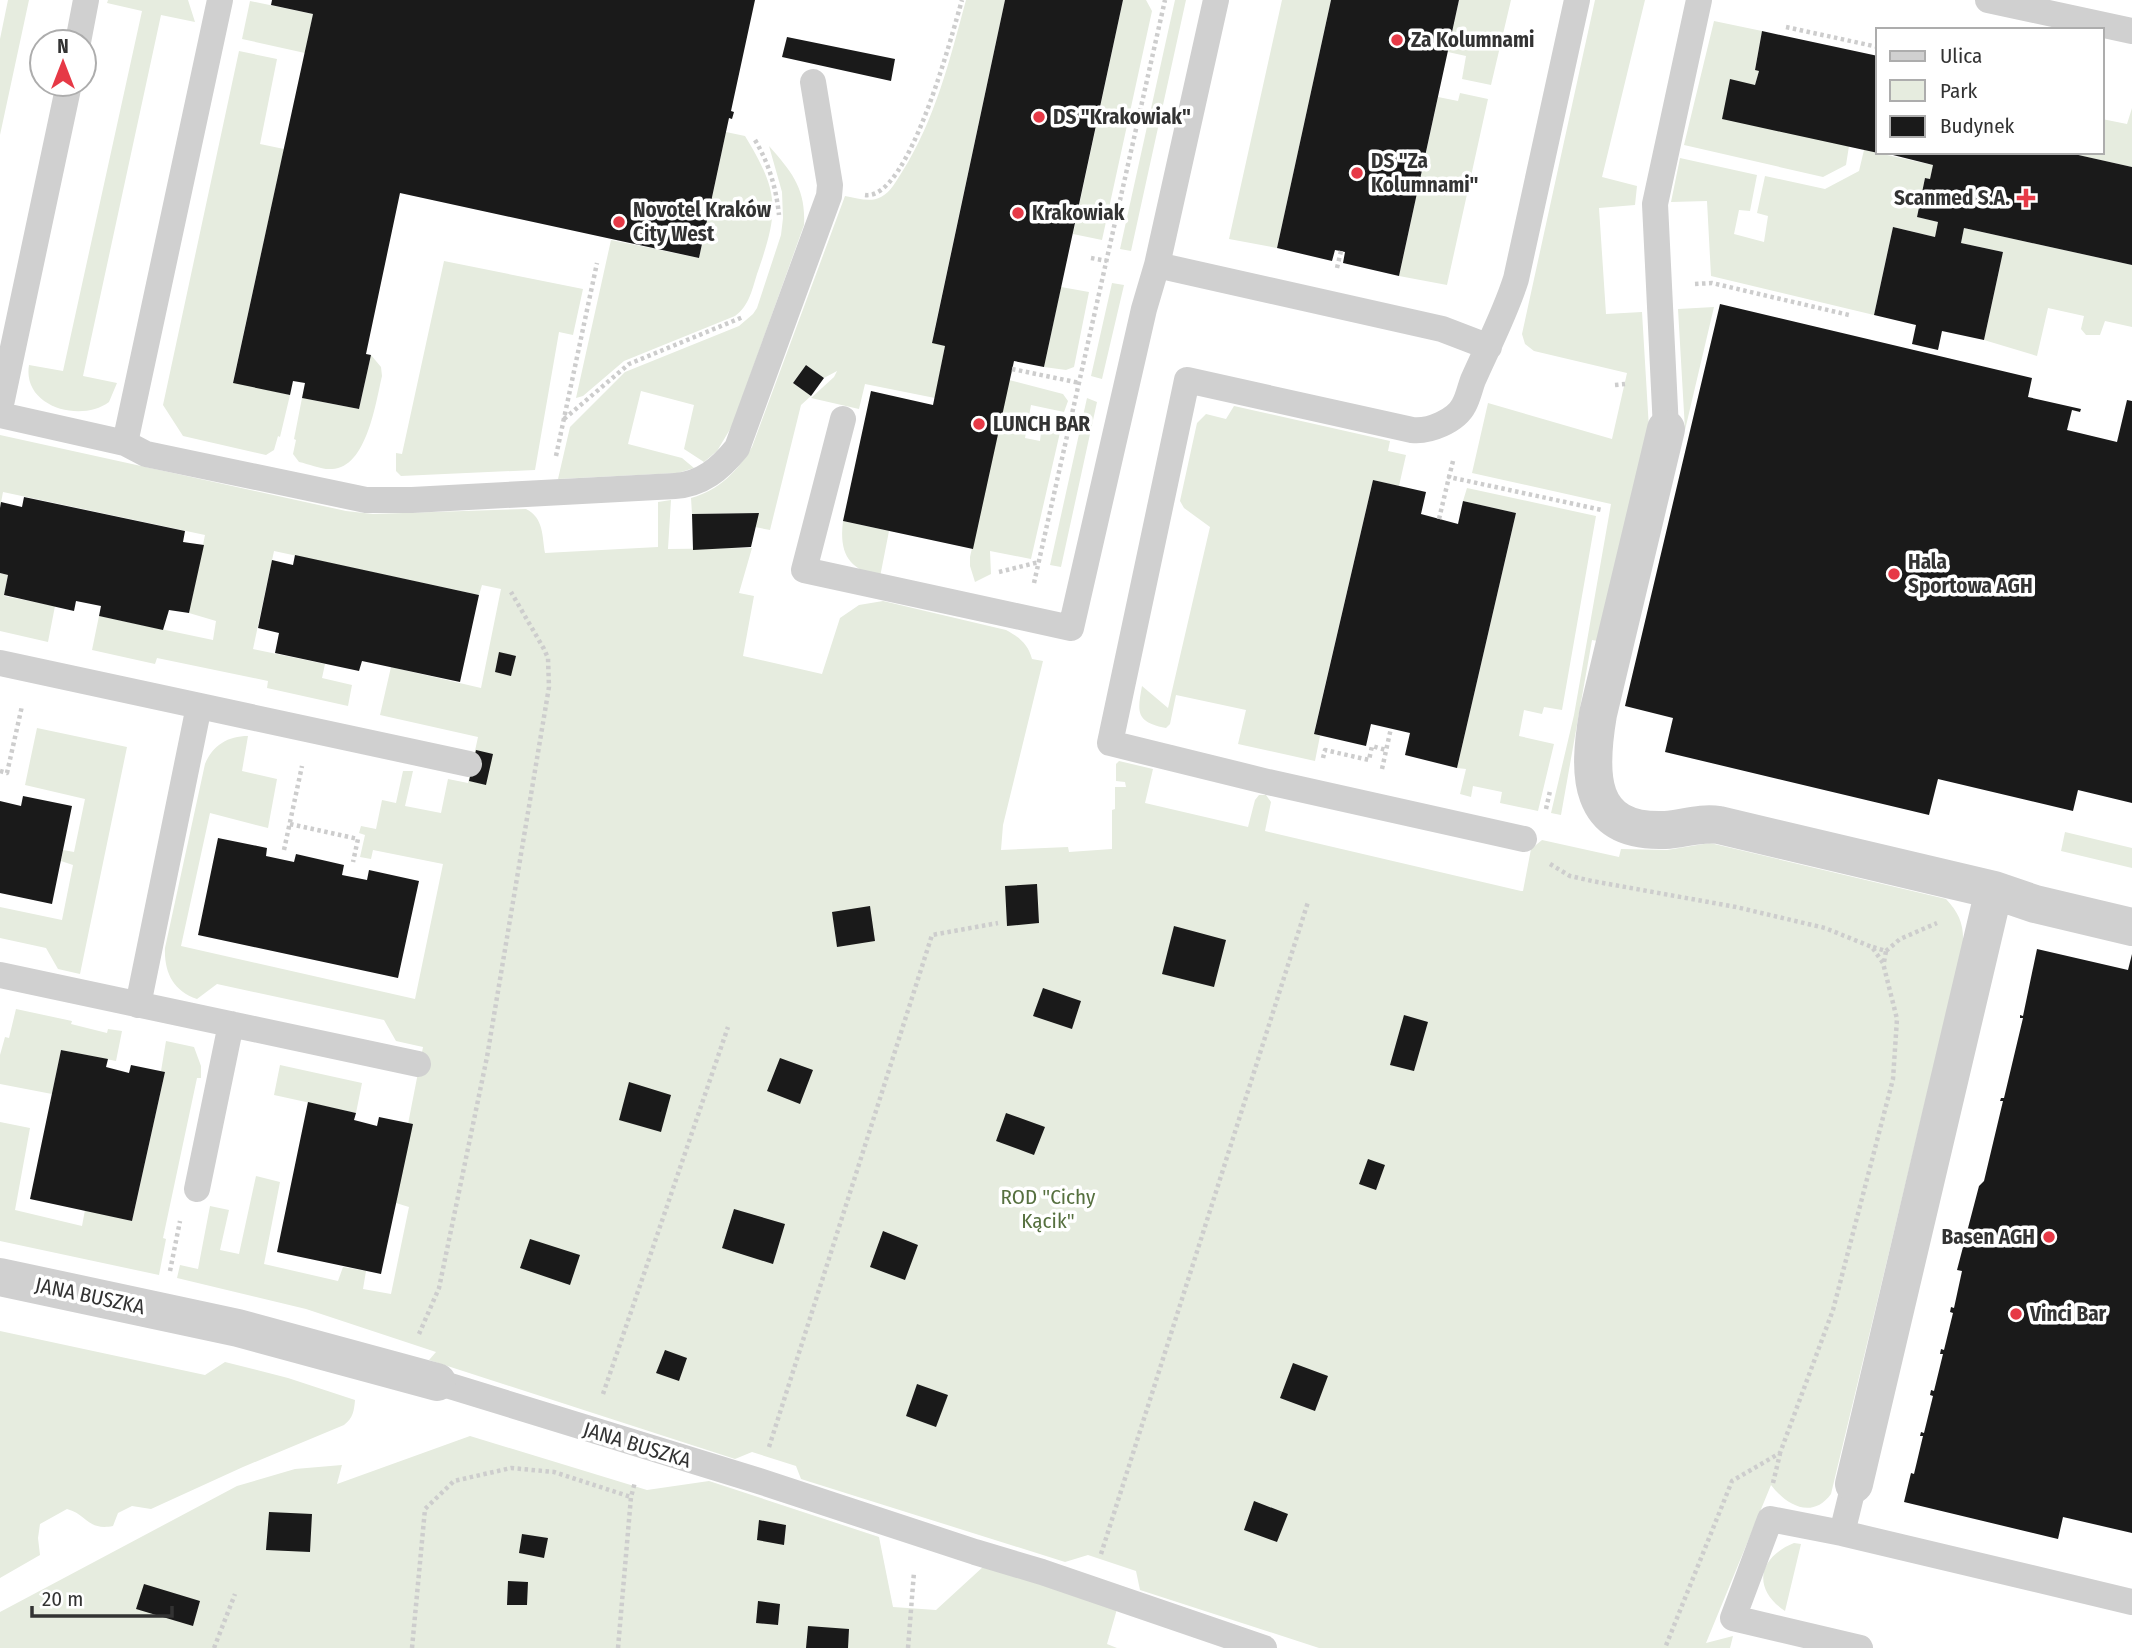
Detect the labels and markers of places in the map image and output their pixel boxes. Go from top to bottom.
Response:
place label: Za Kolumnami [1411,27,1534,53]
marker: Za Kolumnami [1389,32,1405,48]
place label: DS "Krakowiak" [1053,104,1191,130]
marker: DS "Krakowiak" [1031,109,1047,125]
place label: DS "Za Kolumnami" [1371,148,1479,198]
marker: DS "Za Kolumnami" [1349,165,1365,181]
place label: Scanmed S.A. [1894,185,2010,211]
marker: Scanmed S.A. [2016,188,2036,208]
place label: Novotel Kraków City West [633,197,772,247]
place label: Krakowiak [1032,200,1125,226]
marker: Krakowiak [1010,205,1026,221]
marker: Novotel Kraków City West [611,214,627,230]
place label: LUNCH BAR [993,411,1090,437]
marker: LUNCH BAR [971,416,987,432]
place label: Hala Sportowa AGH [1908,549,2033,599]
marker: Hala Sportowa AGH [1886,566,1902,582]
place label: Basen AGH [1941,1224,2035,1250]
marker: Basen AGH [2041,1229,2057,1245]
place label: Vinci Bar [2029,1301,2107,1327]
marker: Vinci Bar [2008,1306,2024,1322]

